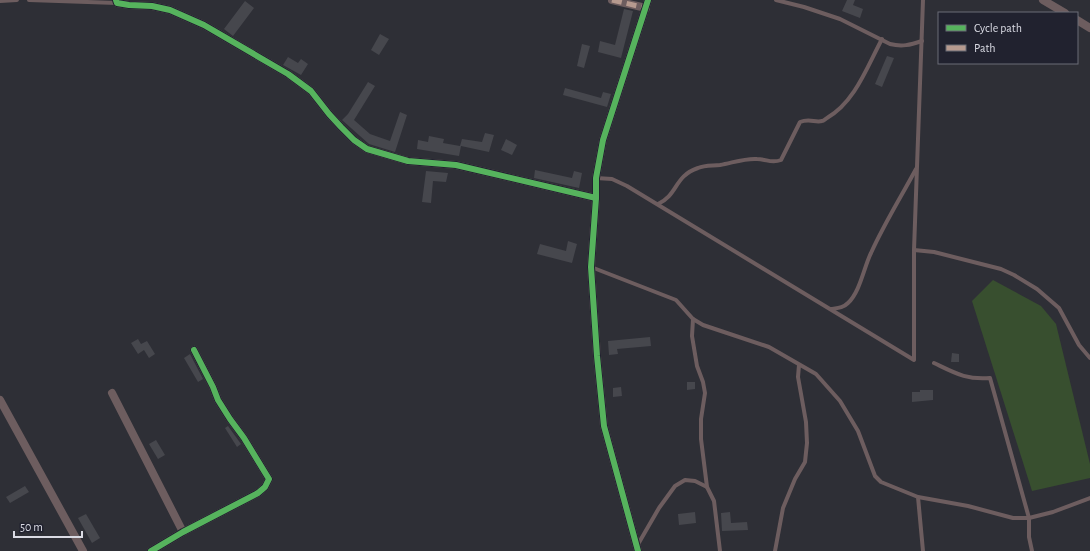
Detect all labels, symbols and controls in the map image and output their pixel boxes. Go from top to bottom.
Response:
legend [938,12,1078,64]
text: Cycle path [974,22,1022,35]
text: Path [974,42,996,54]
scale bar [14,513,82,539]
text: 50 m [20,521,43,533]

